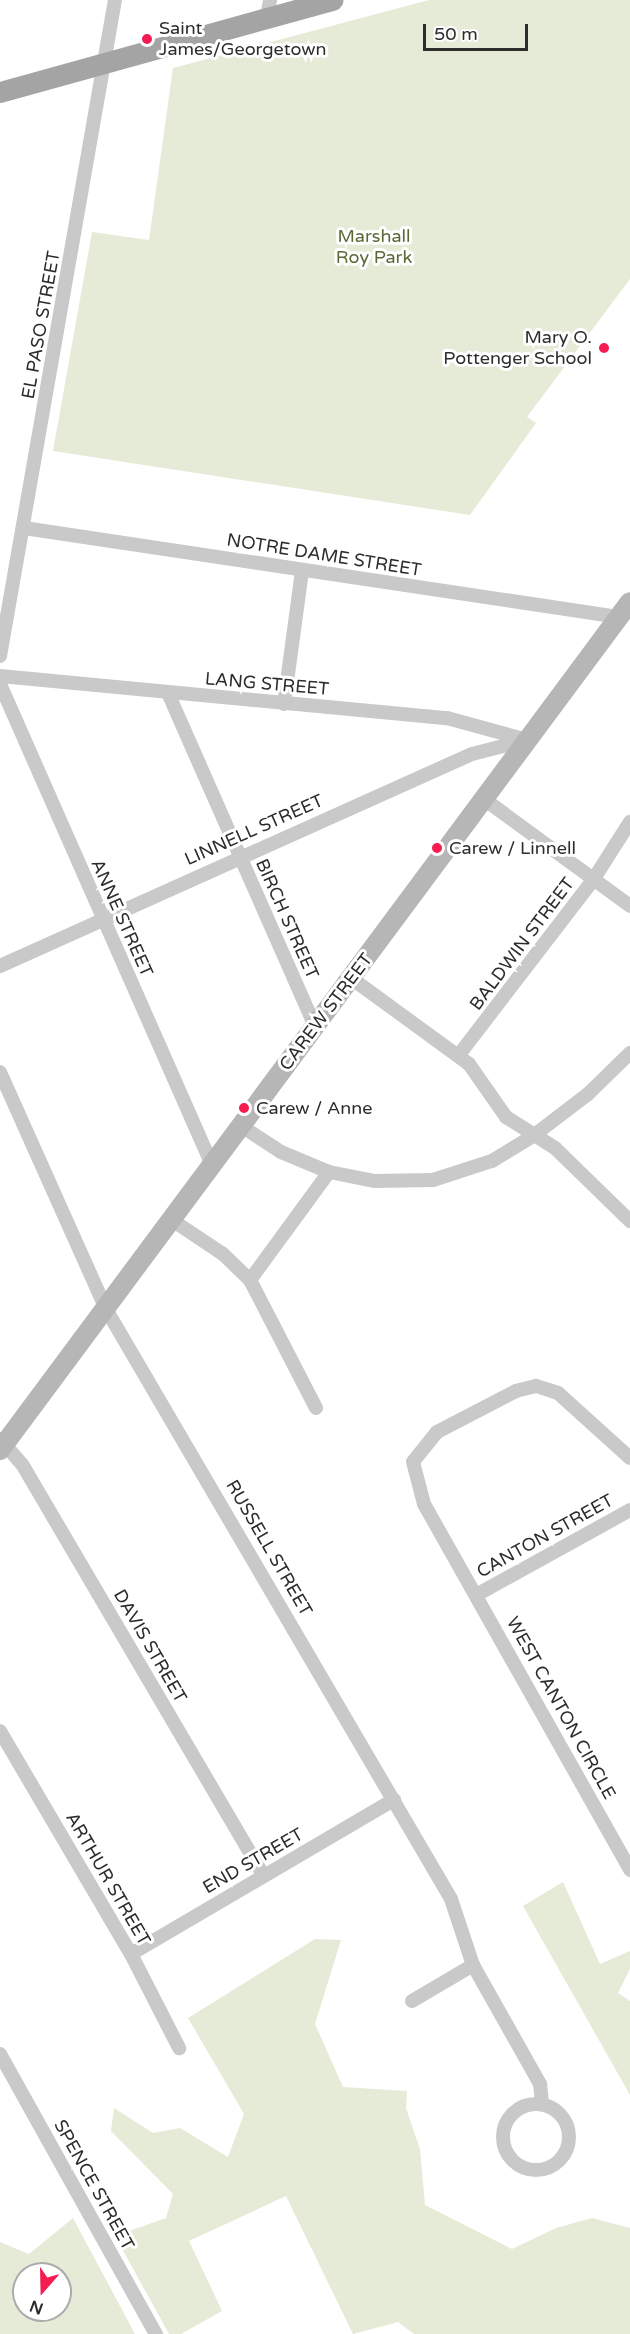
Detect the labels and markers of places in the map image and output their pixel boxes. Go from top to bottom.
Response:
place label: Saint James/Georgetown [159,18,327,60]
marker: Saint James/Georgetown [140,32,154,46]
place label: Mary O. Pottenger School [443,327,592,370]
marker: Mary O. Pottenger School [597,341,611,355]
place label: Carew / Linnell [449,837,576,859]
marker: Carew / Linnell [430,841,444,855]
place label: Carew / Anne [256,1097,372,1119]
marker: Carew / Anne [237,1101,251,1115]

